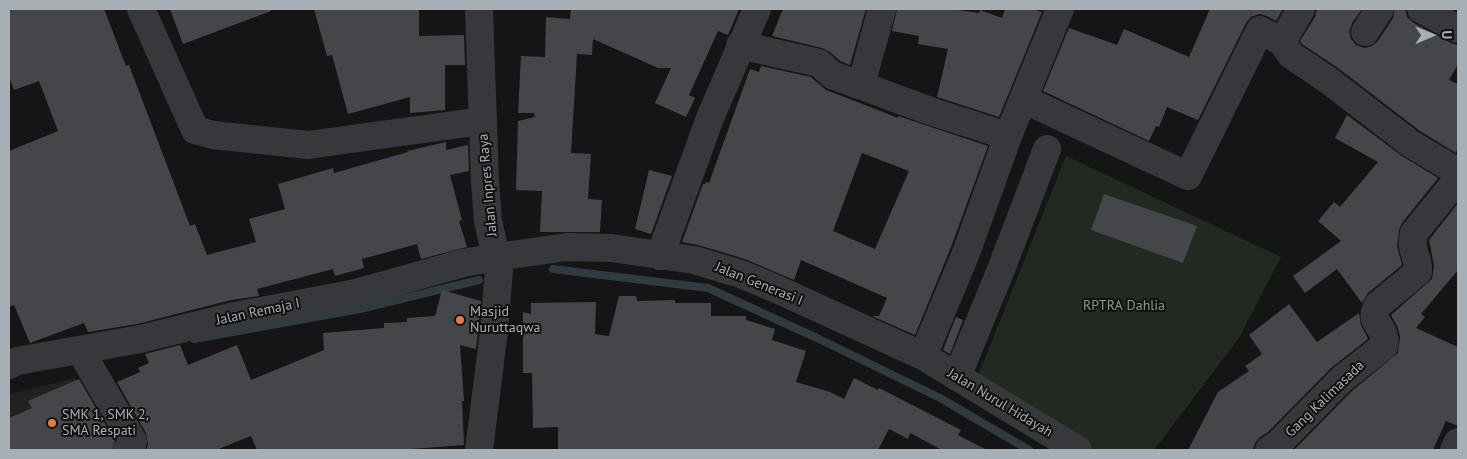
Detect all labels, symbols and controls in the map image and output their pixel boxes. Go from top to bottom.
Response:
north arrow [1407,10,1457,60]
text: U [1438,30,1456,39]
street label: Jalan Inpres Raya [475,133,501,237]
street label: Jalan Generasi I [713,259,805,309]
street label: Jalan Remaja I [215,295,301,329]
park label: RPTRA Dahlia [1083,298,1165,314]
place label: Masjid Nuruttaqwa [470,304,540,336]
marker: Masjid Nuruttaqwa [454,314,466,326]
street label: Gang Kalimasada [1282,357,1368,441]
street label: Jalan Nurul Hidayah [945,365,1055,441]
place label: SMK 1, SMK 2, SMA Respati [62,407,149,440]
marker: SMK 1, SMK 2, SMA Respati [46,417,58,429]

